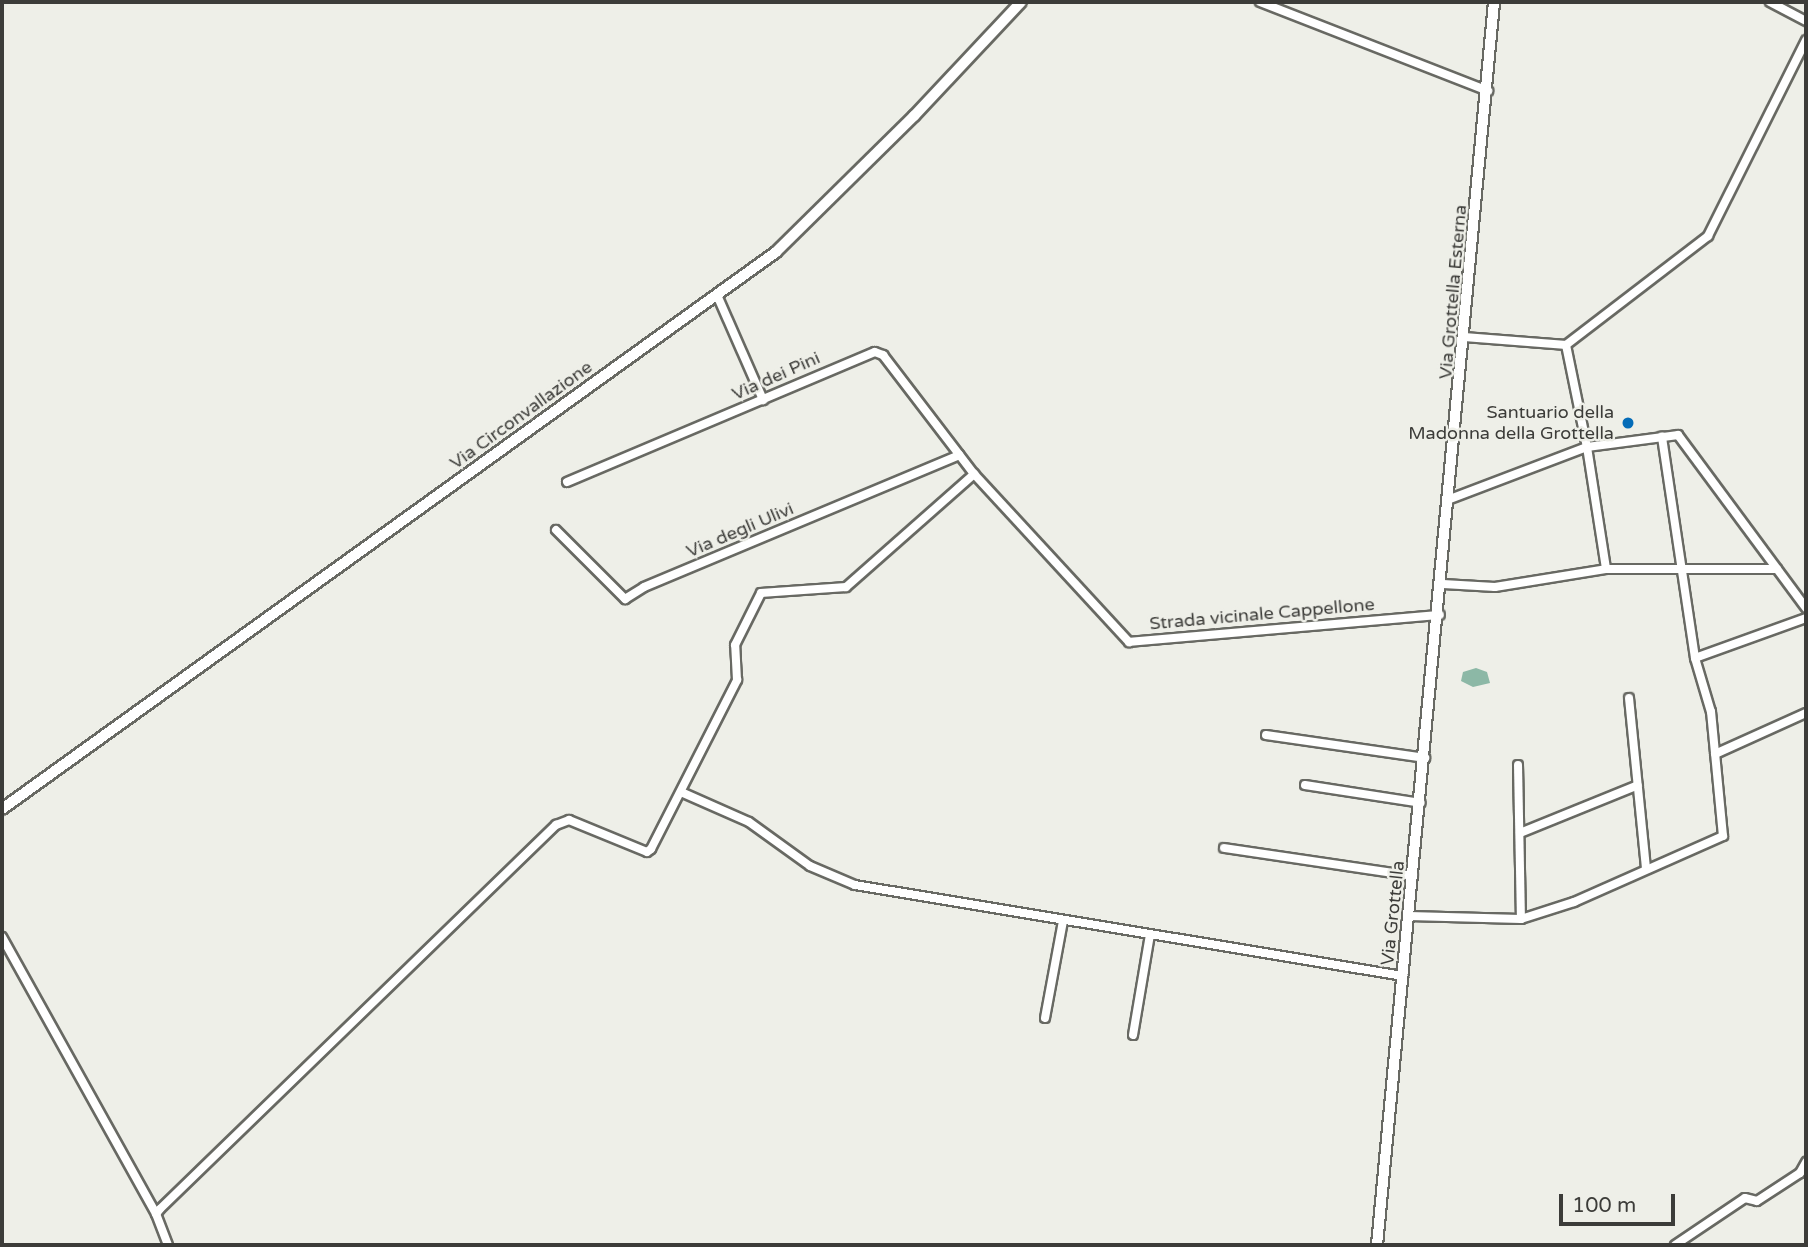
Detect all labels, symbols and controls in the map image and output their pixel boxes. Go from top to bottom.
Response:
street label: Via Grottella Esterna [1435,204,1471,380]
street label: Via dei Pini [729,347,823,405]
street label: Via Circonvallazione [446,356,596,474]
place label: Santuario della Madonna della Grottella [1408,402,1614,444]
marker: Santuario della Madonna della Grottella [1620,415,1636,431]
street label: Via degli Ulivi [683,498,797,562]
street label: Strada vicinale Cappellone [1149,593,1375,635]
street label: Via Grottella [1377,859,1409,967]
scale bar [1563,1180,1678,1224]
text: 100 m [1572,1193,1636,1218]

